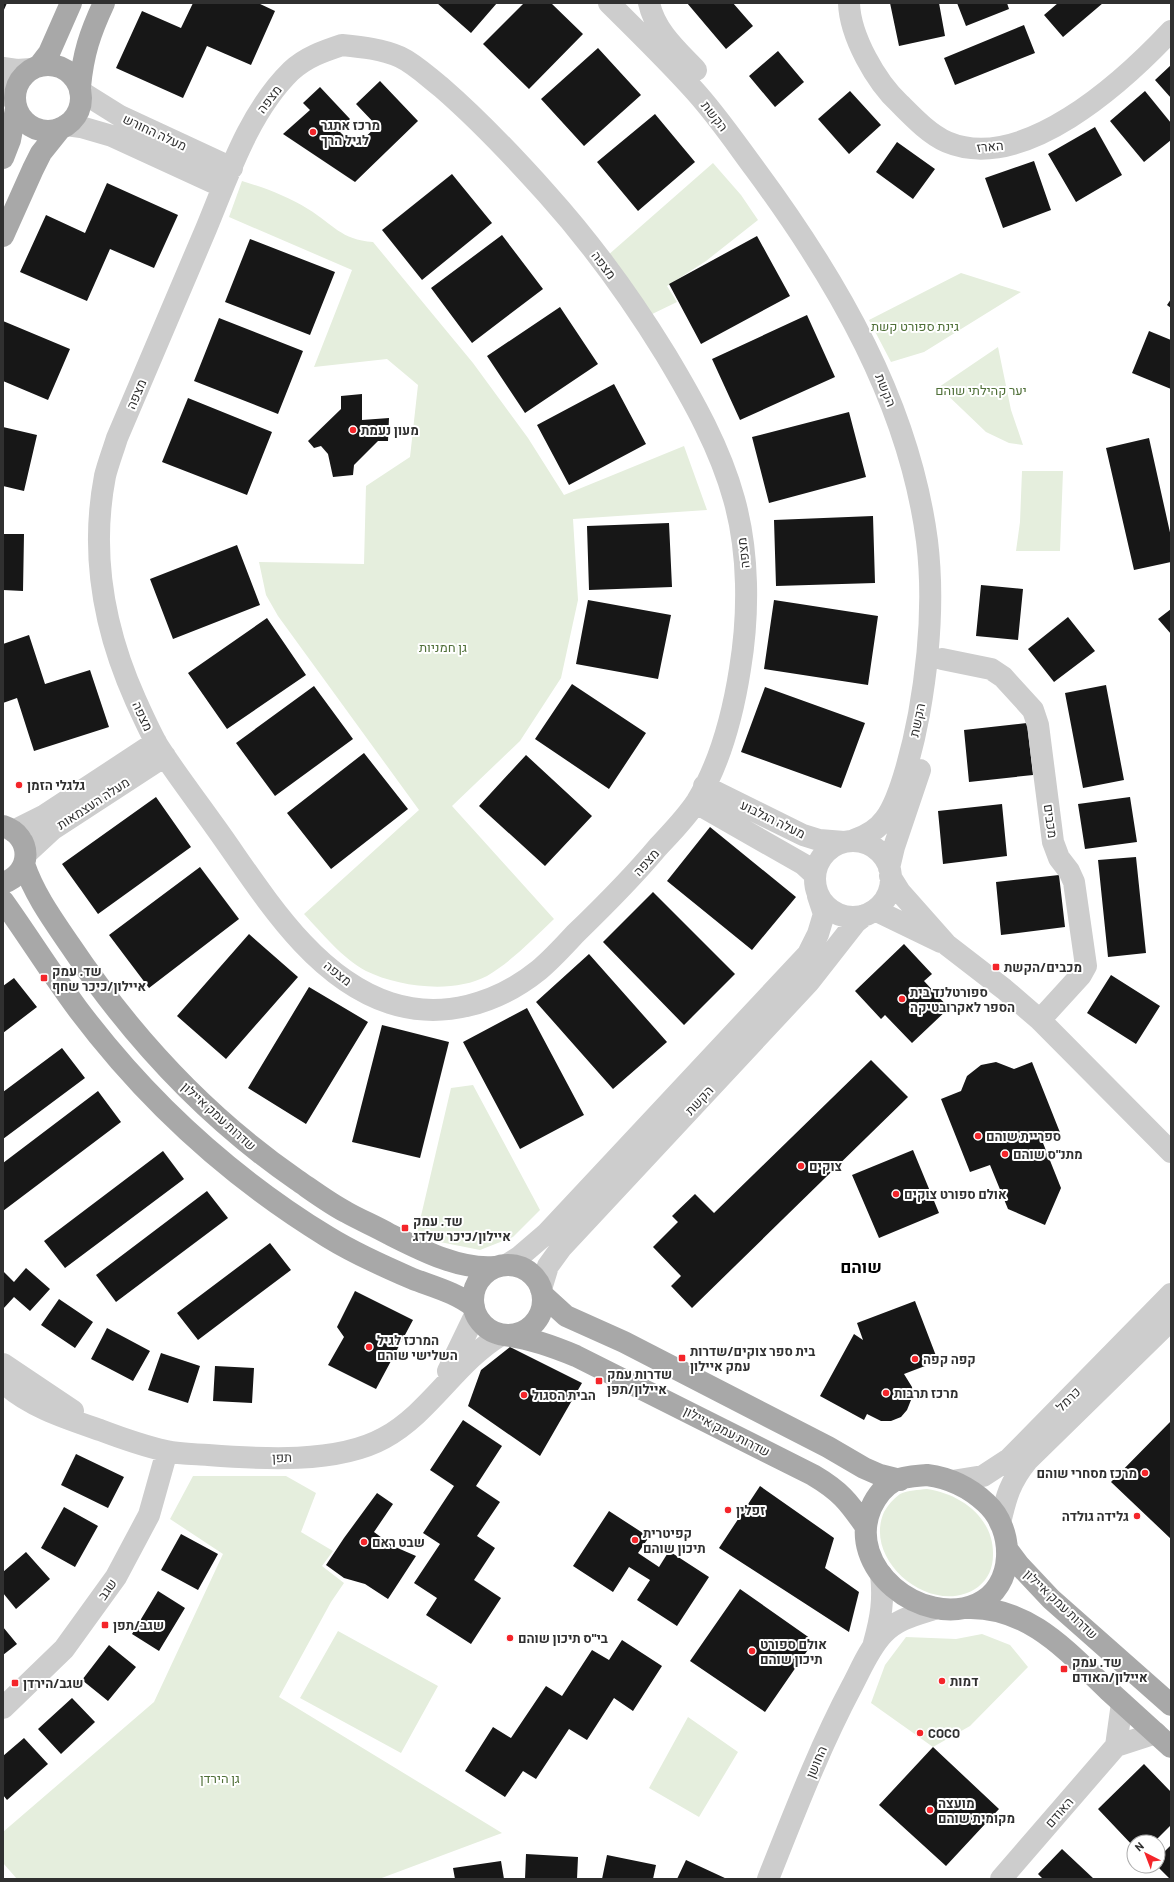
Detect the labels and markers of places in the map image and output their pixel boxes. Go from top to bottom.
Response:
place label: מרכז אתגר לגיל הרך [321,117,380,148]
marker: מרכז אתגר לגיל הרך [308,127,318,137]
place label: מעון נעמת [361,422,419,438]
marker: מעון נעמת [348,425,358,435]
place label: גלגלי הזמן [27,777,86,793]
marker: גלגלי הזמן [14,780,24,790]
place label: מכבים/הקשת [1004,959,1082,975]
marker: מכבים/הקשת [991,962,1001,972]
place label: שד. עמק איילון/כיכר שחף [52,963,147,994]
marker: שד. עמק איילון/כיכר שחף [39,973,49,983]
place label: ספורטלנד בית הספר לאקרובטיקה [910,984,1015,1015]
marker: ספורטלנד בית הספר לאקרובטיקה [897,994,907,1004]
place label: ספריית שוהם [986,1128,1061,1144]
marker: ספריית שוהם [973,1131,983,1141]
place label: מתנ"ס שוהם [1013,1146,1083,1162]
marker: מתנ"ס שוהם [1000,1149,1010,1159]
place label: צוקים [809,1158,843,1174]
marker: צוקים [796,1161,806,1171]
place label: אולם ספורט צוקים [904,1186,1007,1202]
marker: אולם ספורט צוקים [891,1189,901,1199]
place label: שד. עמק איילון/כיכר שלדג [413,1213,511,1244]
marker: שד. עמק איילון/כיכר שלדג [400,1223,410,1233]
place label: המרכז לגיל השלישי שוהם [377,1332,458,1363]
marker: המרכז לגיל השלישי שוהם [364,1342,374,1352]
place label: בית ספר צוקים/שדרות עמק איילון [690,1343,815,1374]
place label: קפה קפה [923,1351,976,1367]
marker: בית ספר צוקים/שדרות עמק איילון [677,1353,687,1363]
marker: קפה קפה [910,1354,920,1364]
place label: שדרות עמק איילון/תפן [607,1366,672,1397]
marker: שדרות עמק איילון/תפן [594,1376,604,1386]
place label: מרכז תרבות [894,1385,958,1401]
place label: הבית הסגול [532,1387,596,1403]
marker: מרכז תרבות [881,1388,891,1398]
marker: הבית הסגול [519,1390,529,1400]
place label: מרכז מסחרי שוהם [1037,1465,1137,1481]
marker: מרכז מסחרי שוהם [1140,1468,1150,1478]
place label: זפלין [736,1502,765,1518]
marker: זפלין [723,1505,733,1515]
place label: גלידה גולדה [1062,1508,1129,1524]
marker: גלידה גולדה [1132,1511,1142,1521]
place label: קפיטרית תיכון שוהם [643,1525,706,1556]
place label: שבט ראם [372,1534,425,1550]
marker: קפיטרית תיכון שוהם [630,1535,640,1545]
marker: שבט ראם [359,1537,369,1547]
place label: שגב/תפן [113,1617,164,1633]
marker: שגב/תפן [100,1620,110,1630]
place label: בי"ס תיכון שוהם [518,1630,608,1646]
marker: בי"ס תיכון שוהם [505,1633,515,1643]
place label: אולם ספורט תיכון שוהם [760,1636,827,1667]
marker: אולם ספורט תיכון שוהם [747,1646,757,1656]
place label: שד. עמק איילון/האודם [1072,1654,1148,1685]
marker: שד. עמק איילון/האודם [1059,1664,1069,1674]
place label: דמות [950,1673,978,1689]
place label: שגב/הירדן [23,1675,83,1691]
marker: דמות [937,1676,947,1686]
marker: שגב/הירדן [10,1678,20,1688]
place label: COCO [928,1725,960,1741]
marker: COCO [915,1728,925,1738]
place label: מועצה מקומית שוהם [938,1795,1015,1826]
marker: מועצה מקומית שוהם [925,1805,935,1815]

